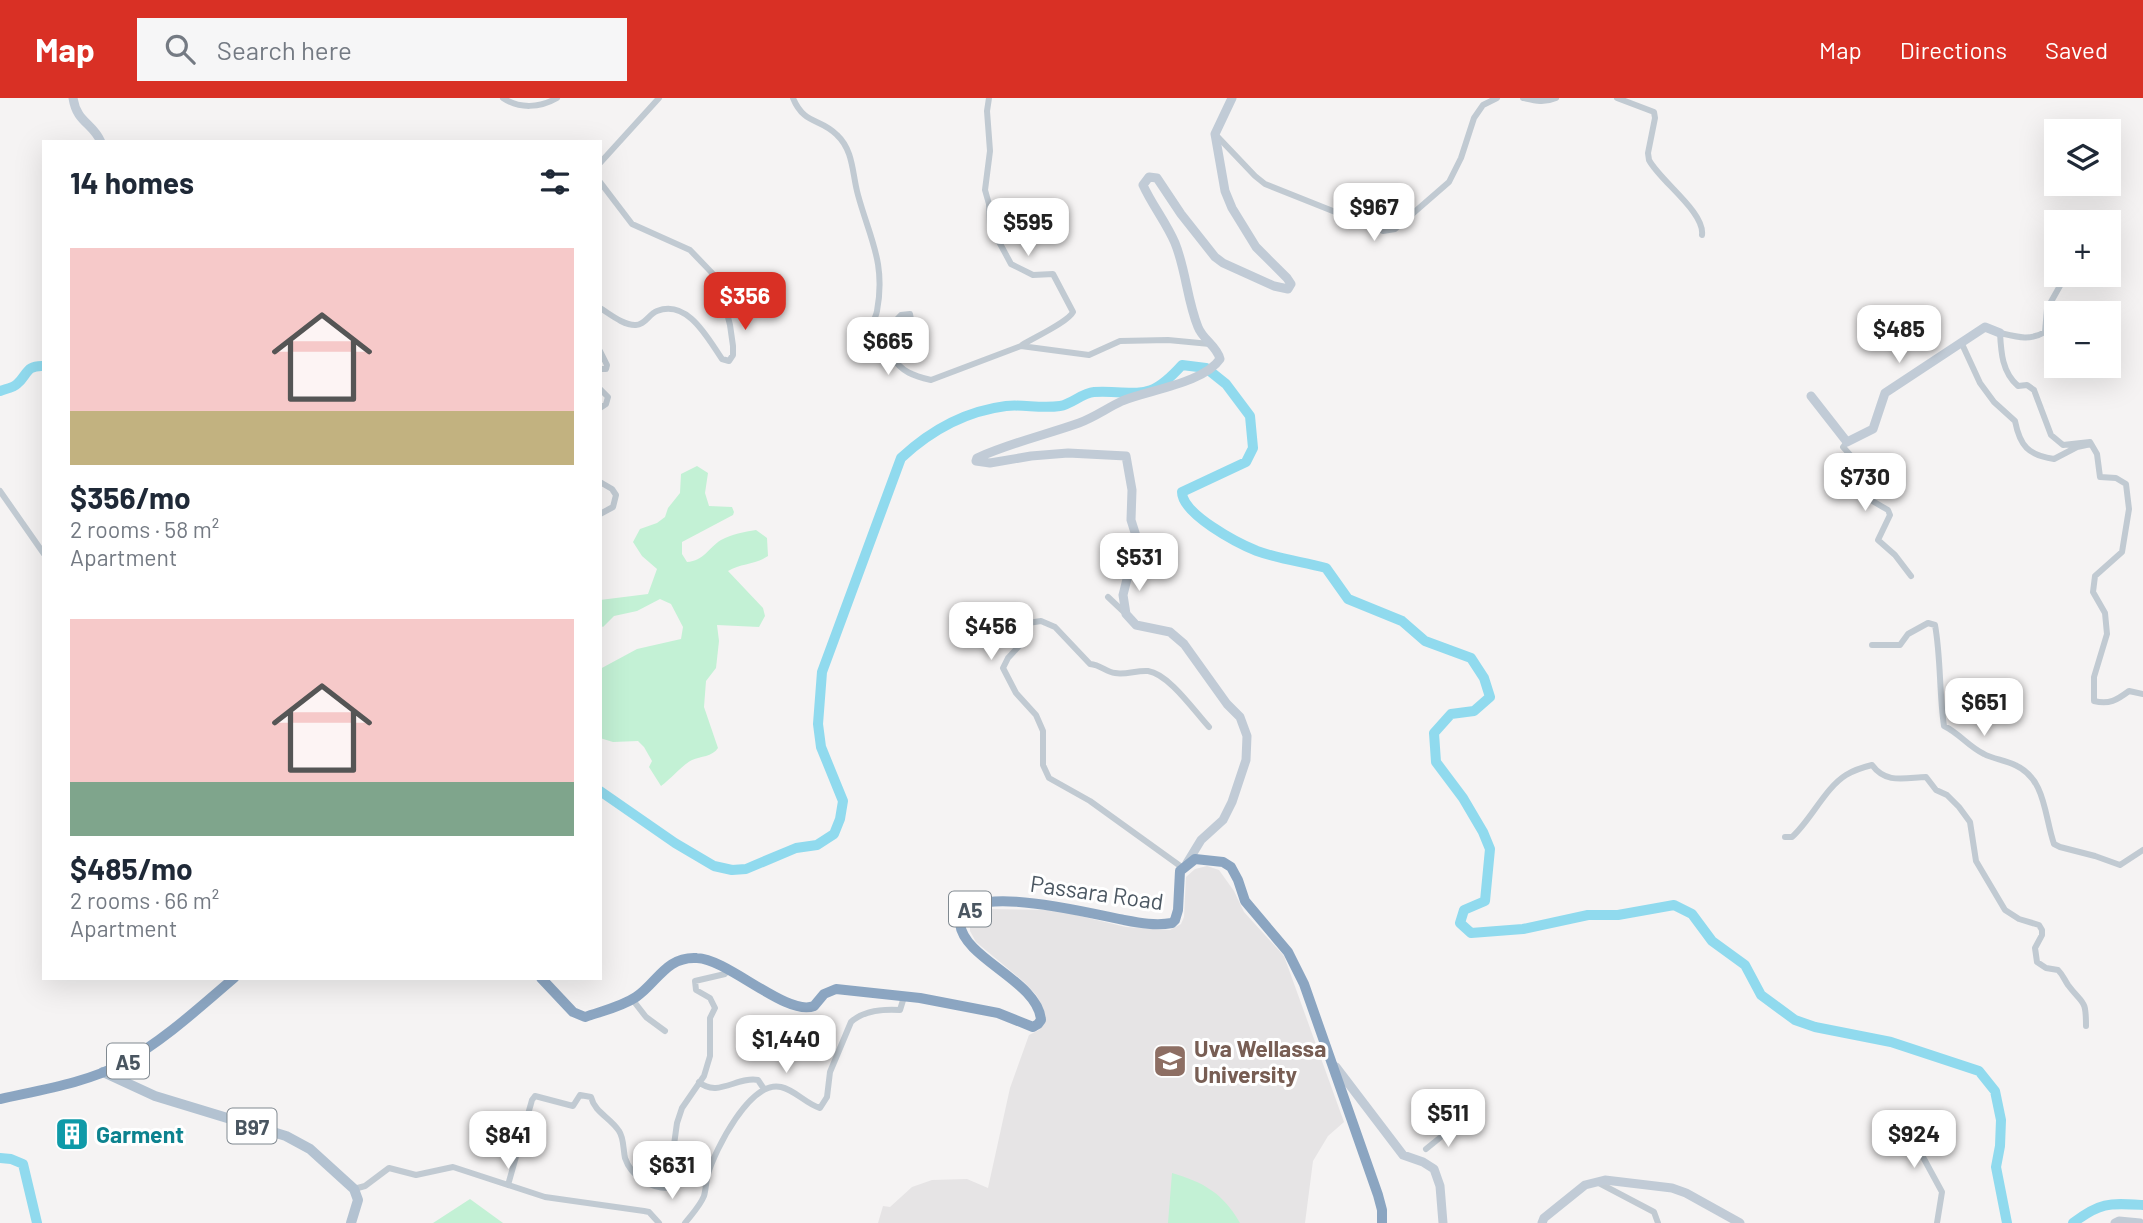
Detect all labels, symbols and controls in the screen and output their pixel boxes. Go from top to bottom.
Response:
search box [137,18,627,81]
text: Map [35,29,95,69]
icon: search [161,30,199,68]
text: Search here [217,34,352,65]
text: Map [1819,35,1862,64]
text: Directions [1900,35,2007,64]
text: Saved [2045,35,2108,64]
map controls [2044,119,2121,378]
button: layers [2044,119,2121,196]
icon: filters [536,163,574,201]
text: 14 homes [70,164,194,200]
pin: $967 [1333,184,1415,243]
text: $967 [1349,192,1399,220]
pin: $595 [987,198,1069,258]
text: $595 [1003,207,1053,235]
button: + [2044,210,2121,287]
pin: $356 [704,272,786,332]
text: $356 [720,281,770,309]
icon: home [259,294,385,420]
button: − [2044,301,2121,378]
pin: $485 [1858,306,1940,365]
text: $485 [1873,314,1925,342]
pin: $665 [847,317,929,377]
text: $665 [863,326,913,354]
pin: $730 [1824,454,1906,513]
text: $730 [1840,462,1890,490]
text: $356/mo [70,479,191,515]
text: 2 rooms · 58 m² [70,515,219,543]
pin: $531 [1098,533,1180,593]
text: $531 [1116,542,1162,570]
text: Apartment [70,543,177,571]
pin: $456 [950,602,1032,662]
text: $456 [965,611,1017,639]
icon: home [259,665,385,791]
pin: $651 [1943,678,2025,738]
text: $651 [1961,687,2007,715]
text: $485/mo [70,850,193,886]
street label: Passara Road [1029,869,1165,915]
text: 2 rooms · 66 m² [70,886,219,914]
road number: A5 [949,892,991,926]
text: Apartment [70,914,177,942]
pin: $1,440 [729,1016,843,1075]
text: $1,440 [752,1024,820,1052]
place label: Uva Wellassa University [1194,1034,1326,1088]
school or university icon: Uva Wellassa University [1151,1042,1189,1080]
road number: A5 [107,1044,149,1079]
pin: $511 [1407,1090,1489,1149]
text: $511 [1427,1098,1469,1126]
road number: B97 [228,1108,276,1144]
pin: $924 [1873,1110,1955,1170]
pin: $841 [467,1112,549,1171]
building icon: Garment [53,1115,91,1153]
text: $924 [1888,1119,1940,1147]
place label: Garment [96,1120,184,1148]
text: $841 [485,1120,531,1148]
pin: $631 [631,1142,713,1201]
text: $631 [649,1150,695,1178]

